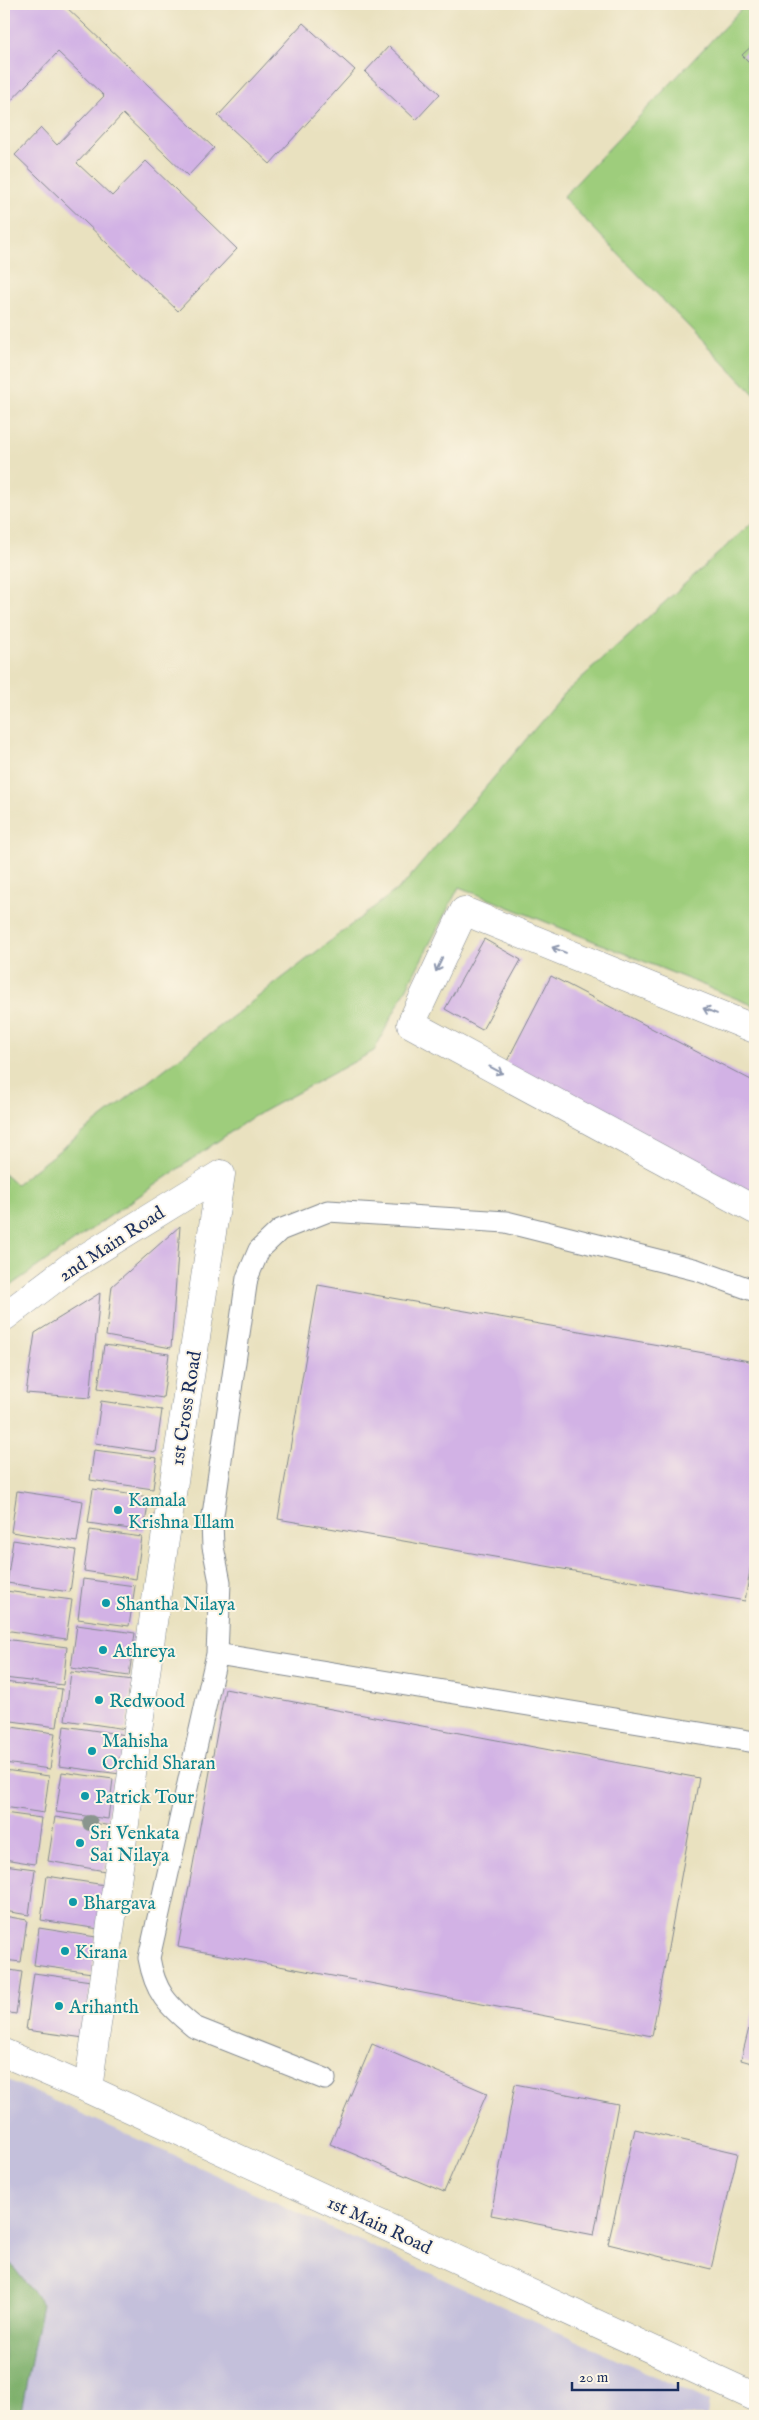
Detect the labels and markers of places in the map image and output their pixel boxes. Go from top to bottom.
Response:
place label: Kamala Krishna Illam [128,1489,235,1535]
marker: Kamala Krishna Illam [112,1504,124,1516]
place label: Shantha Nilaya [116,1593,236,1617]
marker: Shantha Nilaya [100,1597,112,1609]
place label: Athreya [112,1640,176,1664]
marker: Athreya [97,1644,109,1656]
place label: Redwood [109,1690,186,1714]
marker: Redwood [93,1694,105,1706]
place label: Mahisha Orchid Sharan [102,1730,216,1776]
marker: Mahisha Orchid Sharan [86,1745,98,1757]
place label: Patrick Tour [95,1786,194,1810]
marker: Patrick Tour [79,1790,91,1802]
place label: Sri Venkata Sai Nilaya [90,1822,180,1868]
marker: Sri Venkata Sai Nilaya [74,1837,86,1849]
place label: Bhargava [83,1892,157,1916]
marker: Bhargava [67,1896,79,1908]
place label: Kirana [75,1941,128,1965]
marker: Kirana [59,1945,71,1957]
place label: Arihanth [68,1996,139,2020]
marker: Arihanth [53,2000,65,2012]

